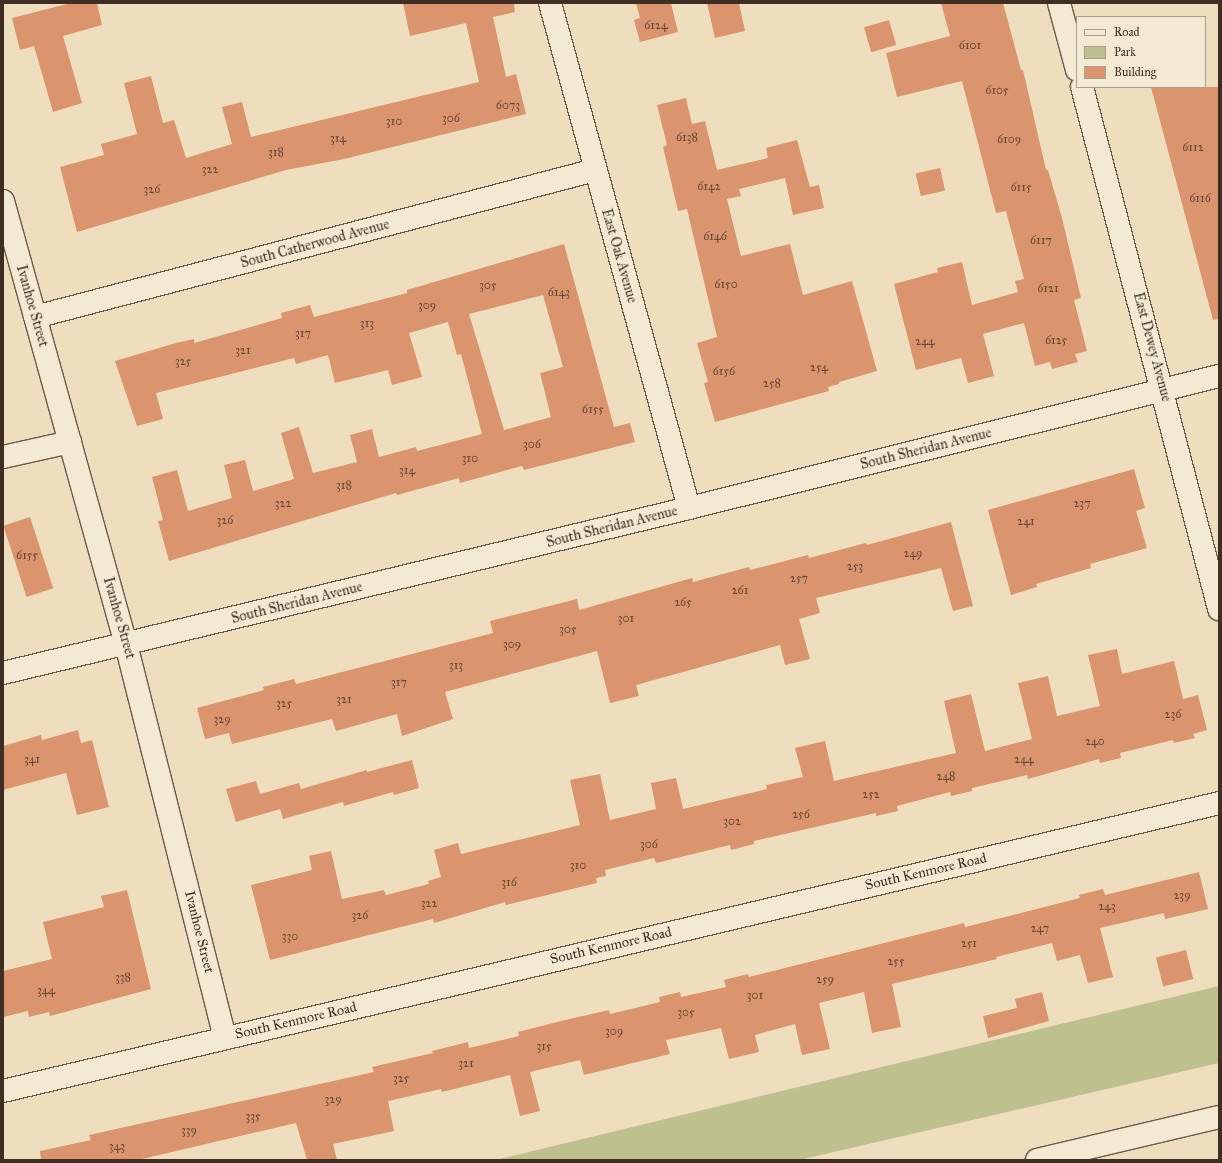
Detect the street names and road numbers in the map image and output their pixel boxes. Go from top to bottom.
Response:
street label: East Oak Avenue [598,207,640,305]
street label: South Catherwood Avenue [239,216,391,272]
street label: Ivanhoe Street [12,263,52,349]
street label: East Dewey Avenue [1129,291,1175,403]
street label: South Sheridan Avenue [859,425,993,473]
street label: South Sheridan Avenue [545,503,679,551]
street label: Ivanhoe Street [99,575,139,661]
street label: South Sheridan Avenue [230,579,364,627]
street label: South Kenmore Road [864,850,988,894]
street label: Ivanhoe Street [181,889,217,975]
street label: South Kenmore Road [549,924,673,968]
street label: South Kenmore Road [234,999,358,1043]

